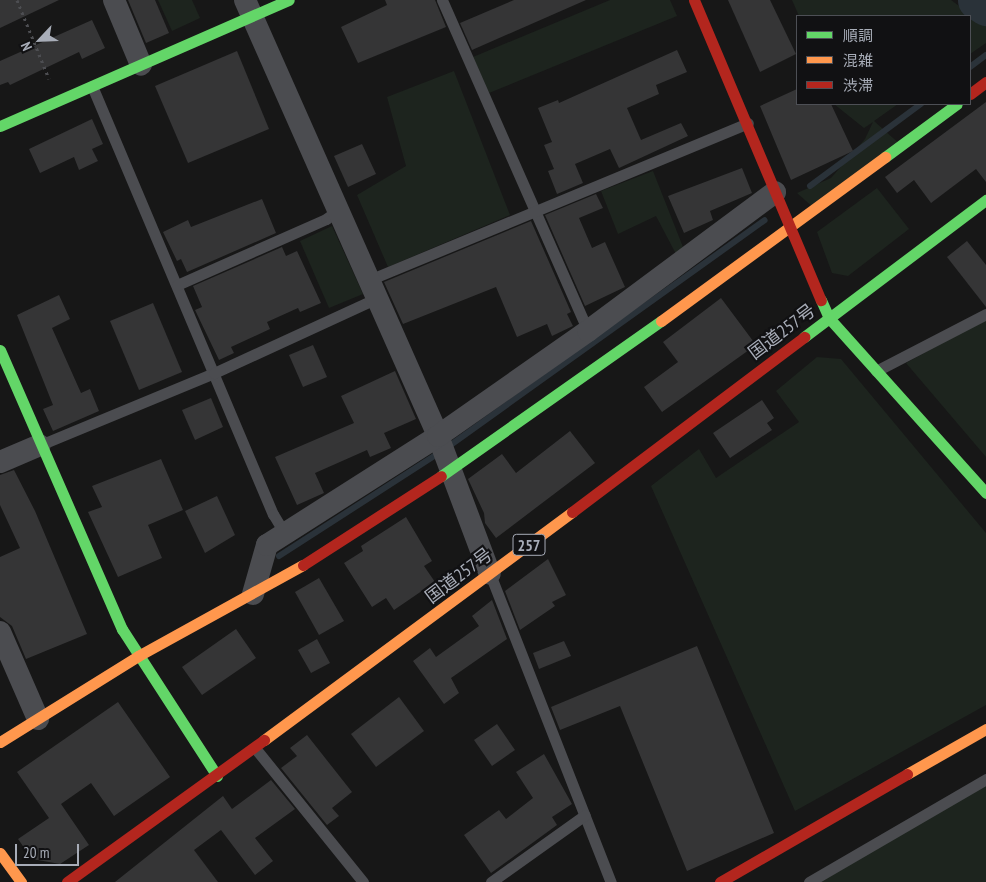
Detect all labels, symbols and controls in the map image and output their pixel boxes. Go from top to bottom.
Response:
north arrow [15,15,65,65]
legend [796,15,971,105]
text: 順調 [843,26,873,45]
text: N [17,39,36,54]
text: 混雑 [843,51,873,70]
text: 渋滞 [843,76,873,95]
street label: 国道257号 [744,300,820,364]
road number: 257 [512,532,546,558]
street label: 国道257号 [421,544,497,608]
scale bar [18,834,81,866]
text: 20 m [23,843,49,862]

